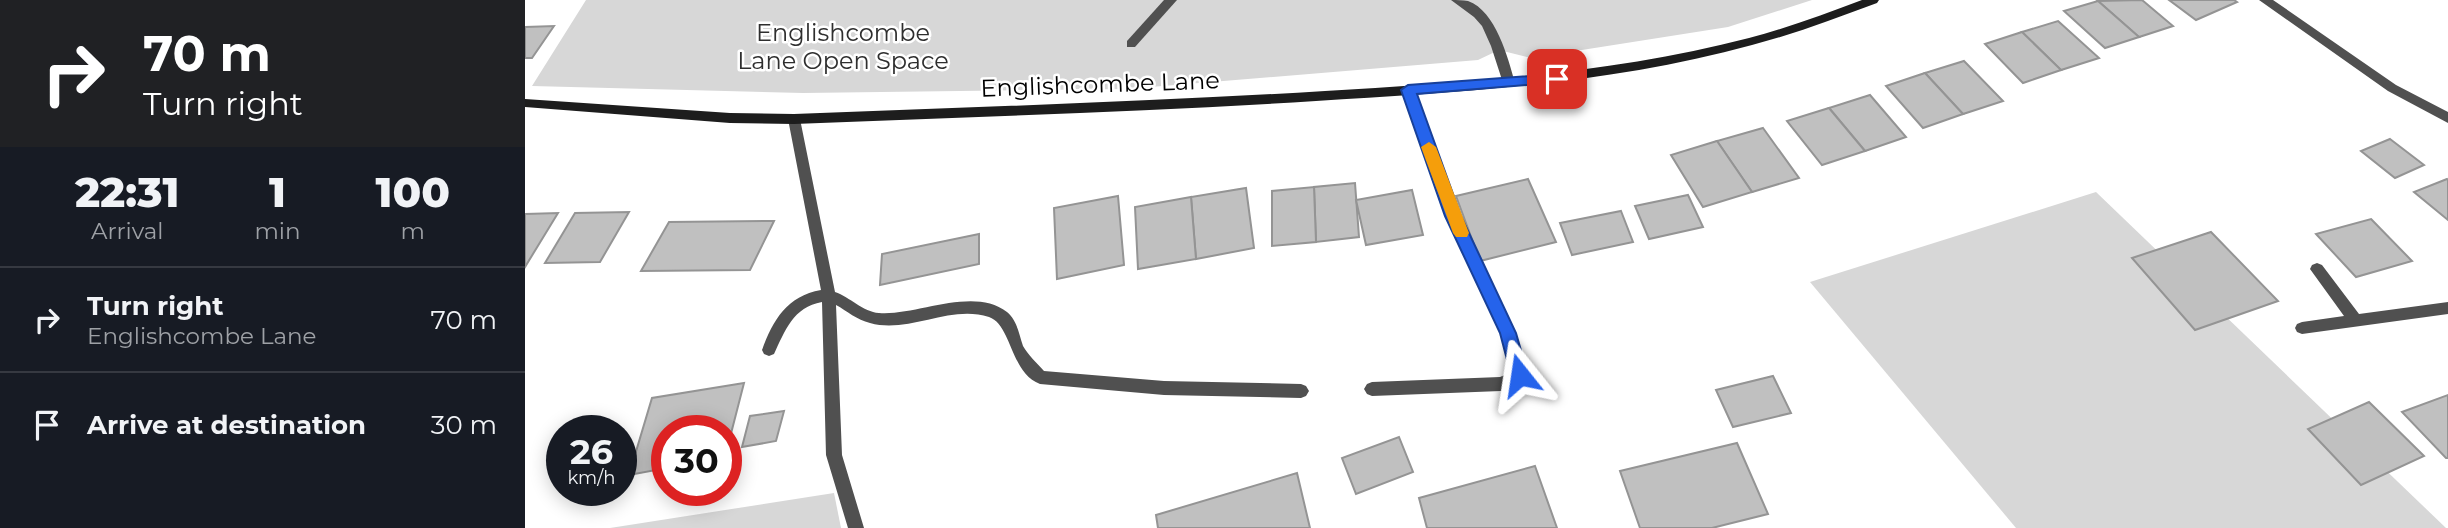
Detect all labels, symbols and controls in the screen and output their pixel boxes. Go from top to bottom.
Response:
park label: Englishcombe Lane Open Space [737,18,949,75]
text: 70 m [143,24,271,83]
icon: right [28,28,119,119]
pin [1527,49,1587,109]
icon: arrive [1538,60,1576,98]
street label: Englishcombe Lane [980,65,1220,103]
text: Turn right [143,84,303,123]
text: 22:31 [75,166,179,218]
text: 1 [269,166,286,218]
text: 100 [376,166,450,218]
text: Arrival [91,217,163,245]
text: min [254,217,301,245]
text: m [401,217,425,245]
text: Turn right [87,290,223,322]
icon: right [28,301,66,339]
text: 70 m [431,304,497,336]
text: Englishcombe Lane [87,322,316,350]
position arrow [1483,338,1557,412]
icon: arrive [28,406,66,444]
text: Arrive at destination [87,409,366,441]
text: 30 m [431,409,497,441]
speed limit sign: 30 [651,415,742,506]
text: 26 [570,430,613,473]
text: km/h [567,467,616,489]

